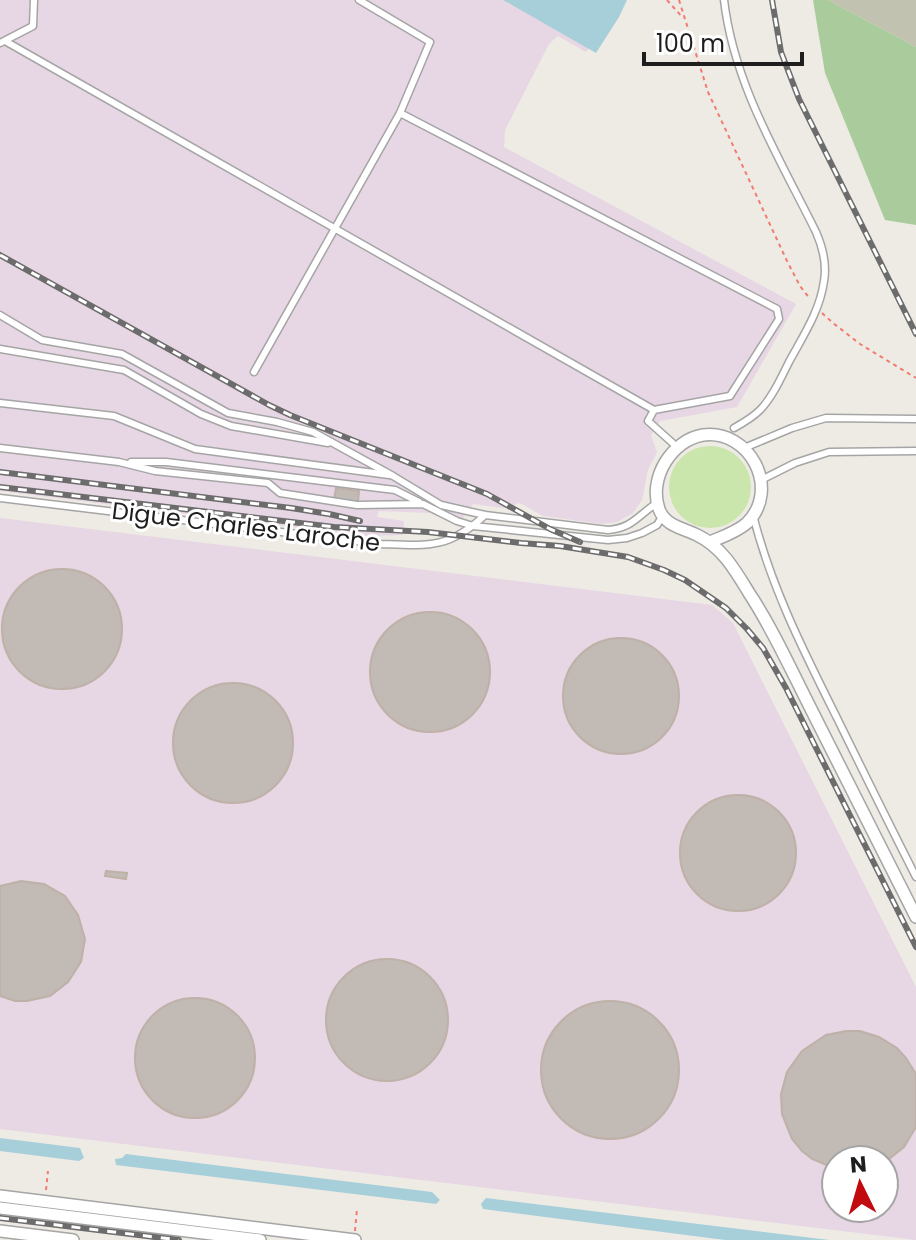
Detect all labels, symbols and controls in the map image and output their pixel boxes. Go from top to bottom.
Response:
scale bar [644,16,802,66]
text: 100 m [656,27,725,60]
street label: Digue Charles Laroche [110,494,382,559]
north arrow [820,1144,900,1224]
text: N [849,1148,868,1181]

